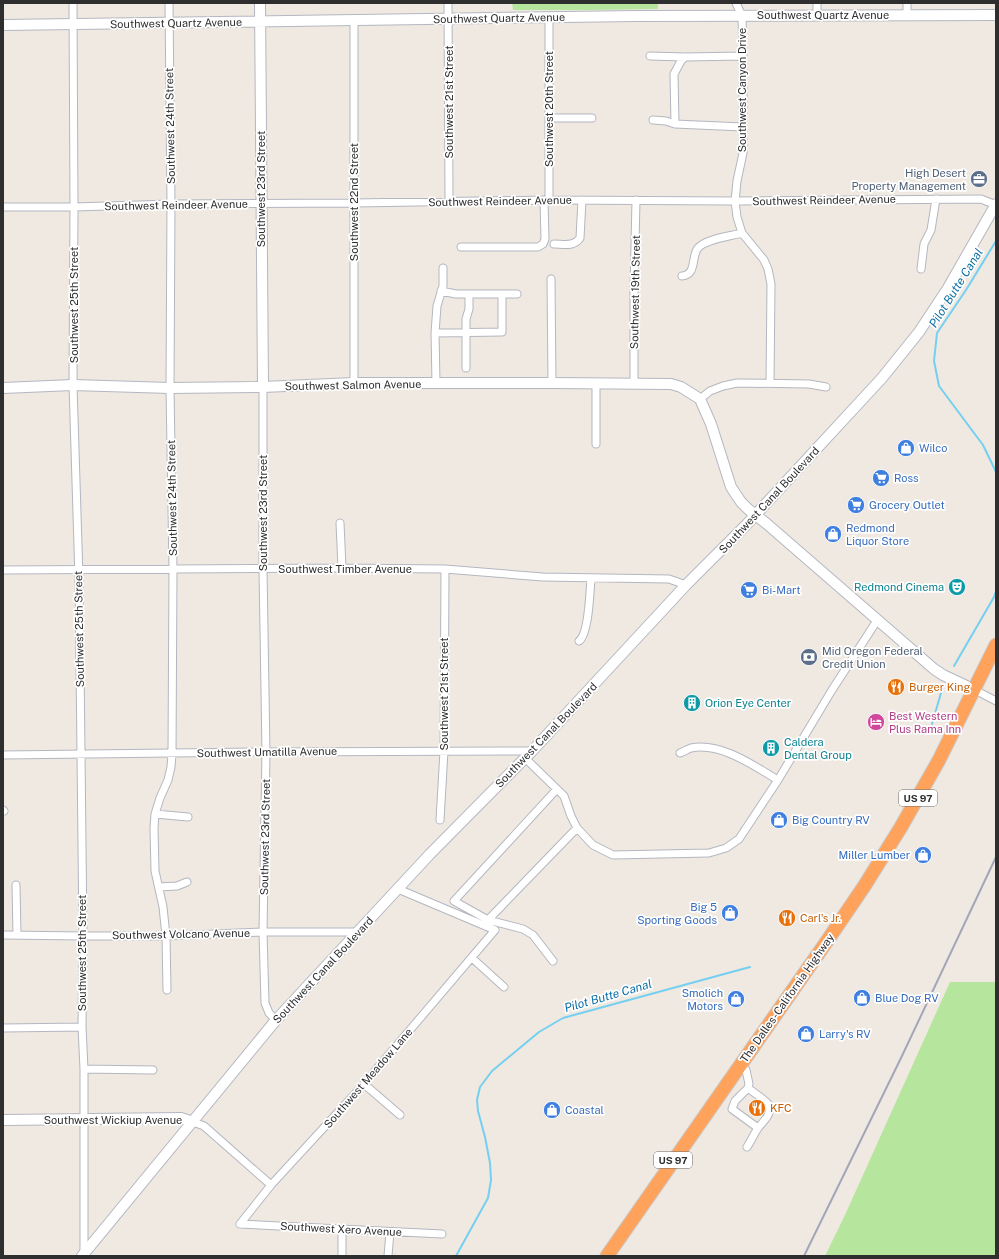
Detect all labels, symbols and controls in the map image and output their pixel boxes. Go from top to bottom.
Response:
street label: Southwest Quartz Avenue [757,9,889,21]
street label: Southwest Quartz Avenue [433,11,565,25]
street label: Southwest Quartz Avenue [110,16,242,30]
street label: Southwest Canyon Drive [736,28,748,152]
street label: Southwest 21st Street [443,45,455,159]
street label: Southwest 20th Street [543,51,555,167]
street label: Southwest 24th Street [163,68,177,184]
street label: Southwest 23rd Street [255,131,267,247]
street label: Southwest 22nd Street [348,143,360,261]
place label: High Desert Property Management [852,167,966,192]
office icon: High Desert Property Management [969,169,989,189]
street label: Southwest Reindeer Avenue [752,193,896,207]
street label: Southwest Reindeer Avenue [428,194,572,208]
street label: Southwest Reindeer Avenue [104,198,248,212]
street label: Southwest 19th Street [628,235,642,349]
water label: Pilot Butte Canal [926,246,986,330]
street label: Southwest 25th Street [68,247,80,363]
street label: Southwest Salmon Avenue [285,378,421,392]
shop icon: Wilco [896,438,916,458]
street label: Southwest 24th Street [165,440,179,556]
place label: Wilco [919,442,948,454]
street label: Southwest Canal Boulevard [717,444,821,556]
street label: Southwest 23rd Street [257,455,269,571]
supermarket icon: Ross [871,468,891,488]
place label: Ross [894,472,919,484]
supermarket icon: Grocery Outlet [846,495,866,515]
place label: Grocery Outlet [869,499,945,511]
place label: Redmond Liquor Store [846,522,909,547]
shop icon: Redmond Liquor Store [823,524,843,544]
street label: Southwest Timber Avenue [278,563,412,575]
street label: Southwest 25th Street [72,571,86,687]
theatre icon: Redmond Cinema [947,577,967,597]
supermarket icon: Bi-Mart [739,580,759,600]
place label: Redmond Cinema [854,581,944,593]
place label: Bi-Mart [762,584,800,596]
street label: Southwest 21st Street [438,637,450,751]
place label: Mid Oregon Federal Credit Union [822,645,923,670]
bank icon: Mid Oregon Federal Credit Union [799,647,819,667]
restaurant icon: Burger King [886,677,906,697]
street label: Southwest Canal Boulevard [493,680,599,790]
place label: Burger King [909,681,970,693]
building icon: Orion Eye Center [682,693,702,713]
place label: Orion Eye Center [705,697,791,709]
place label: Best Western Plus Rama Inn [889,710,961,735]
hotel icon: Best Western Plus Rama Inn [866,712,886,732]
place label: Caldera Dental Group [784,736,852,761]
building icon: Caldera Dental Group [761,738,781,758]
street label: Southwest Umatilla Avenue [197,745,337,759]
street label: Southwest 23rd Street [258,779,272,895]
road number: US 97 [899,790,937,806]
shop icon: Big Country RV [769,810,789,830]
place label: Big Country RV [792,814,870,826]
shop icon: Miller Lumber [913,845,933,865]
place label: Miller Lumber [839,849,910,861]
street label: Southwest 25th Street [76,895,88,1011]
place label: Big 5 Sporting Goods [637,901,717,926]
shop icon: Big 5 Sporting Goods [720,903,740,923]
restaurant icon: Carl's Jr. [777,908,797,928]
place label: Carl's Jr. [800,912,841,924]
street label: Southwest Canal Boulevard [271,914,375,1026]
street label: Southwest Volcano Avenue [112,927,250,941]
street label: The Dalles-California Highway [738,931,836,1065]
water label: Pilot Butte Canal [563,977,653,1015]
place label: Smolich Motors [682,987,723,1012]
shop icon: Blue Dog RV [852,988,872,1008]
shop icon: Smolich Motors [726,989,746,1009]
place label: Blue Dog RV [875,992,939,1004]
shop icon: Larry's RV [796,1024,816,1044]
street label: Southwest Meadow Lane [321,1026,415,1130]
place label: Larry's RV [819,1028,871,1040]
restaurant icon: KFC [747,1098,767,1118]
shop icon: Coastal [542,1100,562,1120]
place label: KFC [770,1102,792,1114]
place label: Coastal [565,1104,604,1116]
street label: Southwest Wickiup Avenue [44,1114,182,1126]
road number: US 97 [654,1152,692,1168]
street label: Southwest Xero Avenue [280,1220,402,1238]

